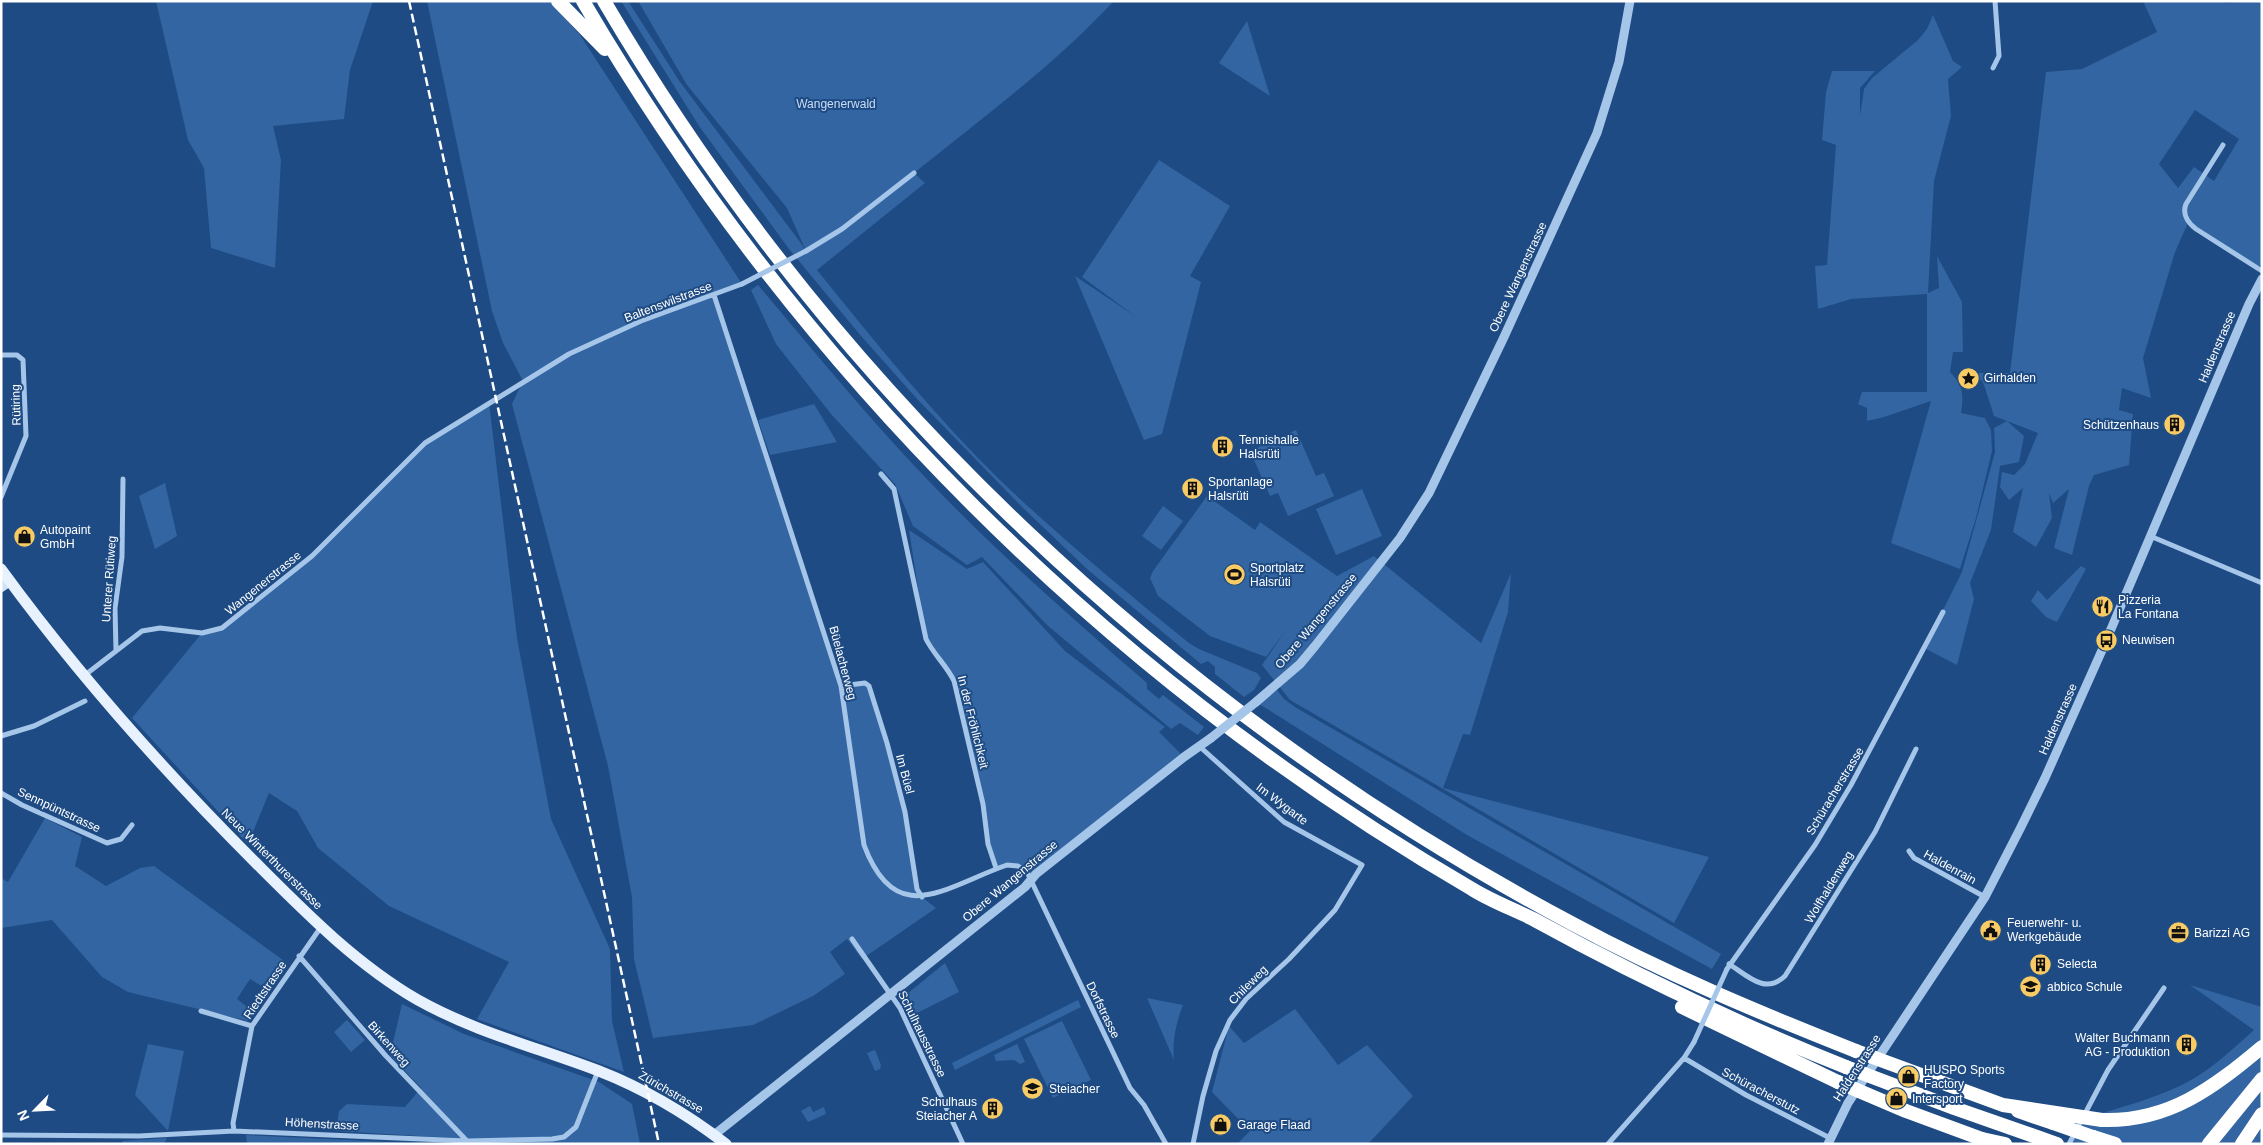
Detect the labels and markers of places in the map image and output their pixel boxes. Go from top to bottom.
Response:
place icon: Girhalden [1956,366,1980,390]
place label: Girhalden [1984,371,2036,385]
building icon: Schützenhaus [2163,413,2187,437]
place label: Schützenhaus [2083,418,2159,432]
place label: Tennishalle Halsrüti [1239,433,1299,461]
building icon: Tennishalle Halsrüti [1211,435,1235,459]
place label: Sportanlage Halsrüti [1208,475,1273,503]
building icon: Sportanlage Halsrüti [1180,477,1204,501]
place label: Autopaint GmbH [40,523,91,551]
shop icon: Autopaint GmbH [12,525,36,549]
place label: Sportplatz Halsrüti [1250,561,1304,589]
sports icon: Sportplatz Halsrüti [1222,563,1246,587]
place label: Pizzeria La Fontana [2118,593,2179,621]
restaurant icon: Pizzeria La Fontana [2090,595,2114,619]
bus stop icon: Neuwisen [2094,628,2118,652]
place label: Neuwisen [2122,633,2175,647]
place label: Feuerwehr- u. Werkgebäude [2007,916,2082,944]
public building icon: Feuerwehr- u. Werkgebäude [1979,918,2003,942]
office icon: Barizzi AG [2166,921,2190,945]
place label: Barizzi AG [2194,926,2250,940]
building icon: Selecta [2029,952,2053,976]
place label: Selecta [2057,957,2097,971]
school or university icon: abbico Schule [2019,975,2043,999]
place label: abbico Schule [2047,980,2123,994]
place label: Walter Buchmann AG - Produktion [2075,1031,2170,1059]
building icon: Walter Buchmann AG - Produktion [2174,1033,2198,1057]
place label: HUSPO Sports Factory [1924,1063,2005,1091]
shop icon: HUSPO Sports Factory [1896,1065,1920,1089]
school or university icon: Steiacher [1021,1077,1045,1101]
place label: Steiacher [1049,1082,1100,1096]
shop icon: Intersport [1884,1087,1908,1111]
place label: Intersport [1912,1092,1963,1106]
place label: Schulhaus Steiacher A [916,1095,977,1123]
building icon: Schulhaus Steiacher A [981,1097,1005,1121]
shop icon: Garage Flaad [1209,1113,1233,1137]
place label: Garage Flaad [1237,1118,1310,1132]

